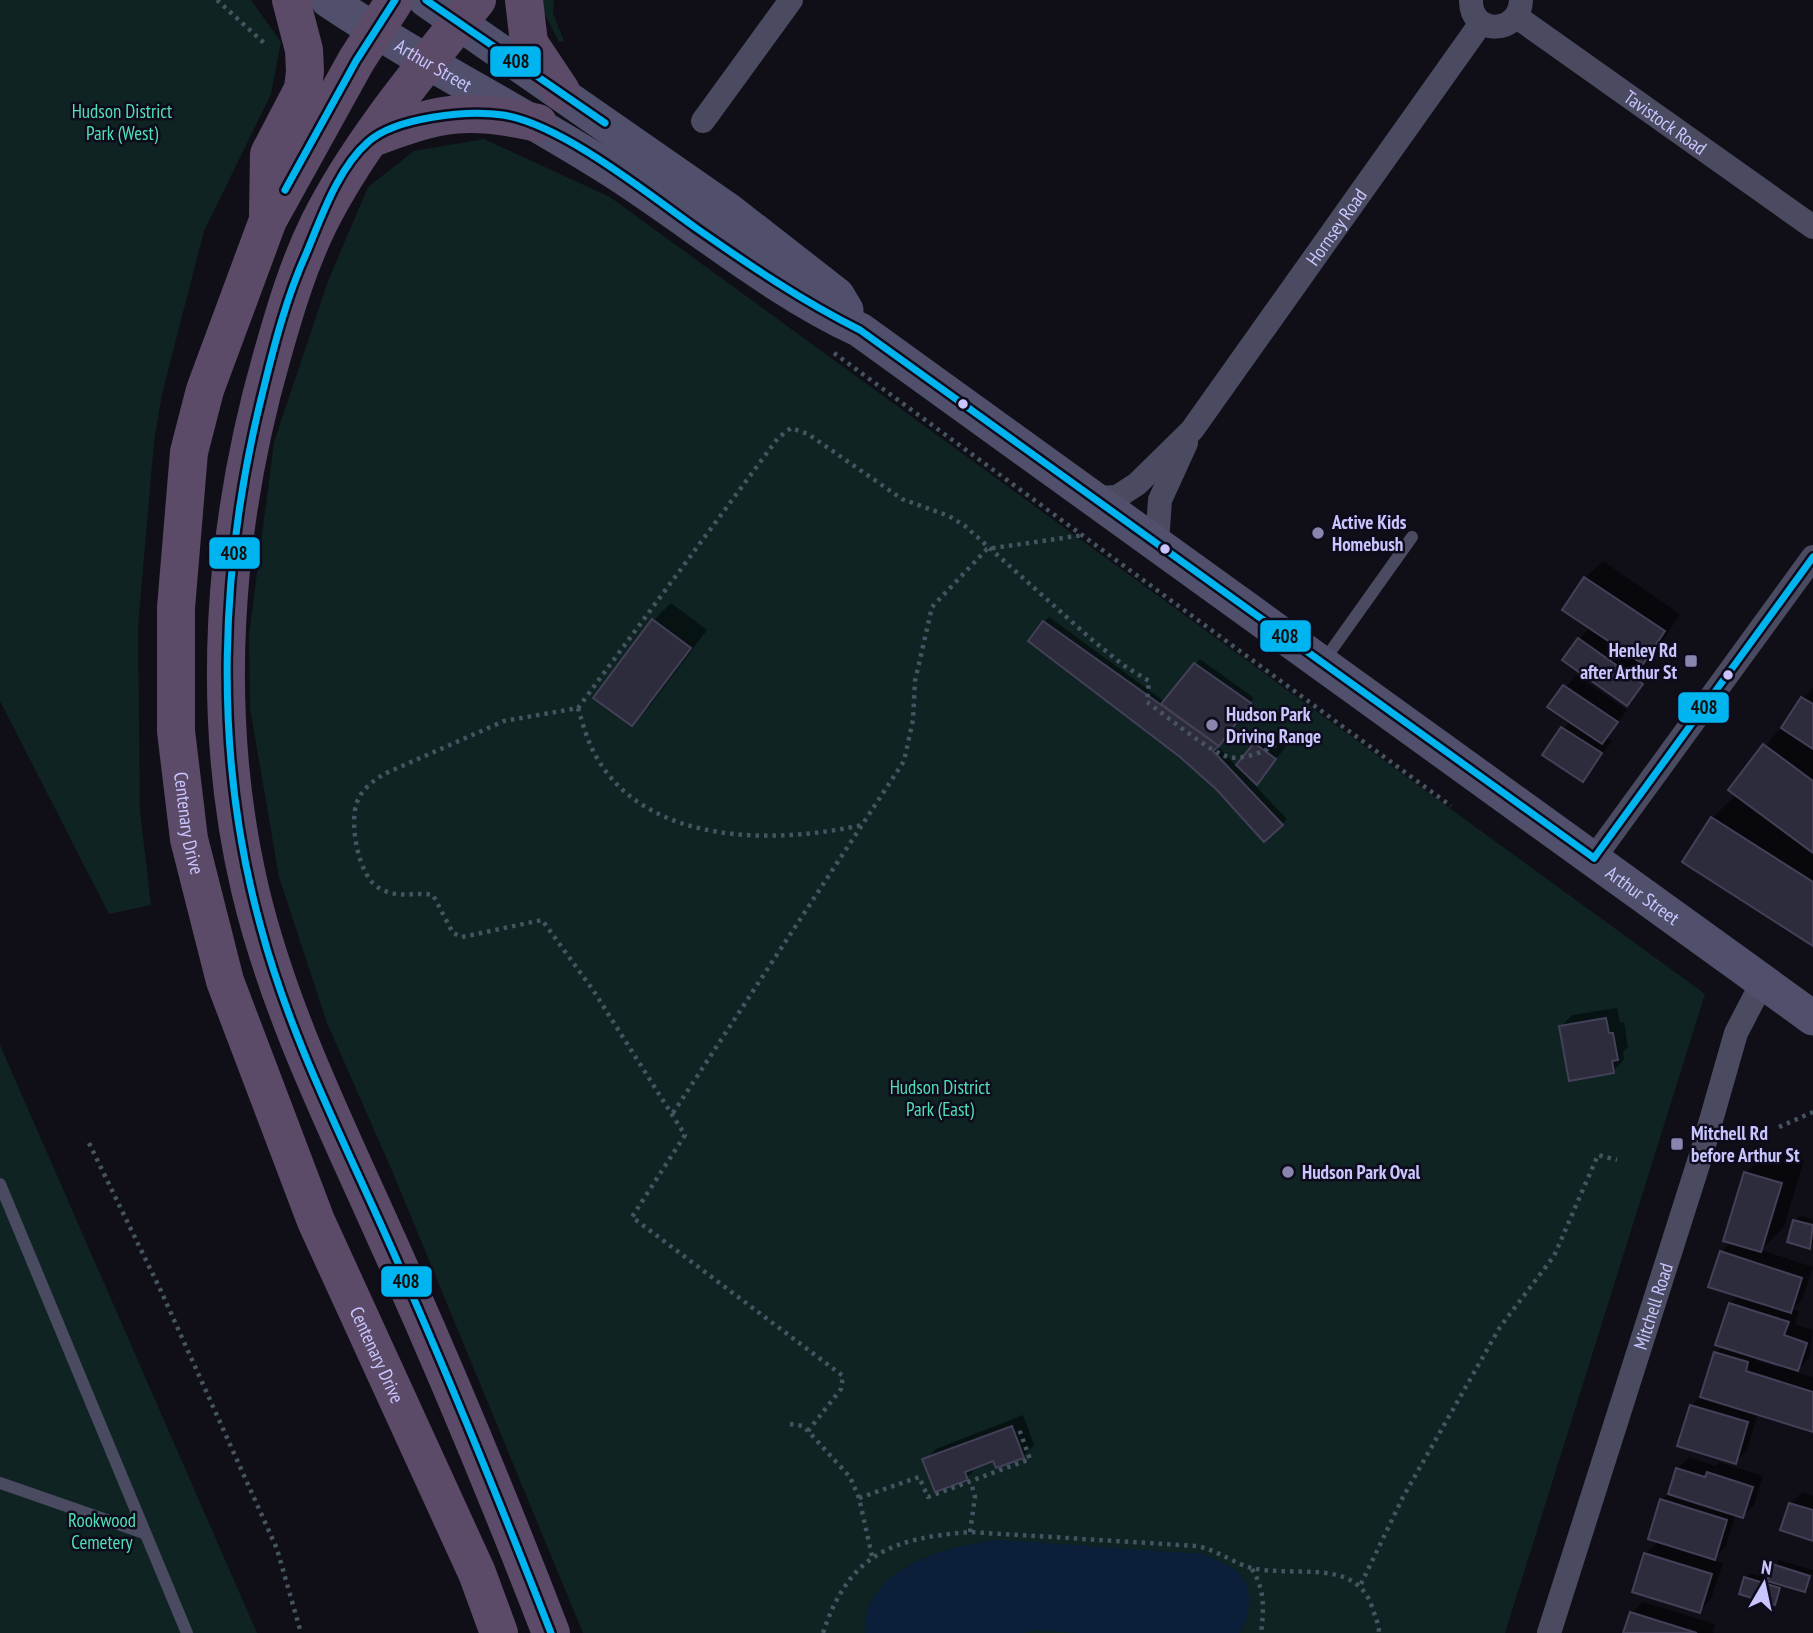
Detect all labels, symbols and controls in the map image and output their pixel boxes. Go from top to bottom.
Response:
street label: Arthur Street [391,33,477,97]
line badge: 408 [489,45,542,78]
text: 408 [502,49,530,73]
street label: Tavistock Road [1619,85,1711,160]
park label: Hudson District Park (West) [72,99,173,145]
street label: Hornsey Road [1301,184,1372,270]
unlabelled marker [956,397,970,411]
place label: Active Kids Homebush [1331,510,1407,556]
marker: Active Kids Homebush [1310,525,1326,541]
line badge: 408 [208,536,261,570]
text: 408 [220,541,248,565]
unlabelled marker [1158,542,1172,556]
line badge: 408 [1259,619,1312,653]
text: 408 [1271,624,1299,648]
place label: Henley Rd after Arthur St [1580,638,1677,684]
marker: Henley Rd after Arthur St [1683,653,1699,669]
unlabelled marker [1721,668,1735,682]
line badge: 408 [1677,691,1730,724]
text: 408 [1690,695,1718,719]
place label: Hudson Park Driving Range [1226,702,1321,748]
marker: Hudson Park Driving Range [1204,717,1220,733]
street label: Centenary Drive [169,770,210,877]
street label: Arthur Street [1601,860,1685,930]
park label: Hudson District Park (East) [890,1075,991,1121]
place label: Mitchell Rd before Arthur St [1691,1121,1800,1167]
marker: Mitchell Rd before Arthur St [1669,1136,1685,1152]
place label: Hudson Park Oval [1302,1160,1420,1184]
marker: Hudson Park Oval [1280,1164,1296,1180]
street label: Mitchell Road [1628,1260,1678,1353]
line badge: 408 [380,1265,433,1298]
text: 408 [392,1269,420,1293]
street label: Centenary Drive [345,1303,410,1407]
park label: Rookwood Cemetery [68,1508,136,1554]
north arrow [1729,1549,1799,1619]
text: N [1760,1555,1774,1580]

